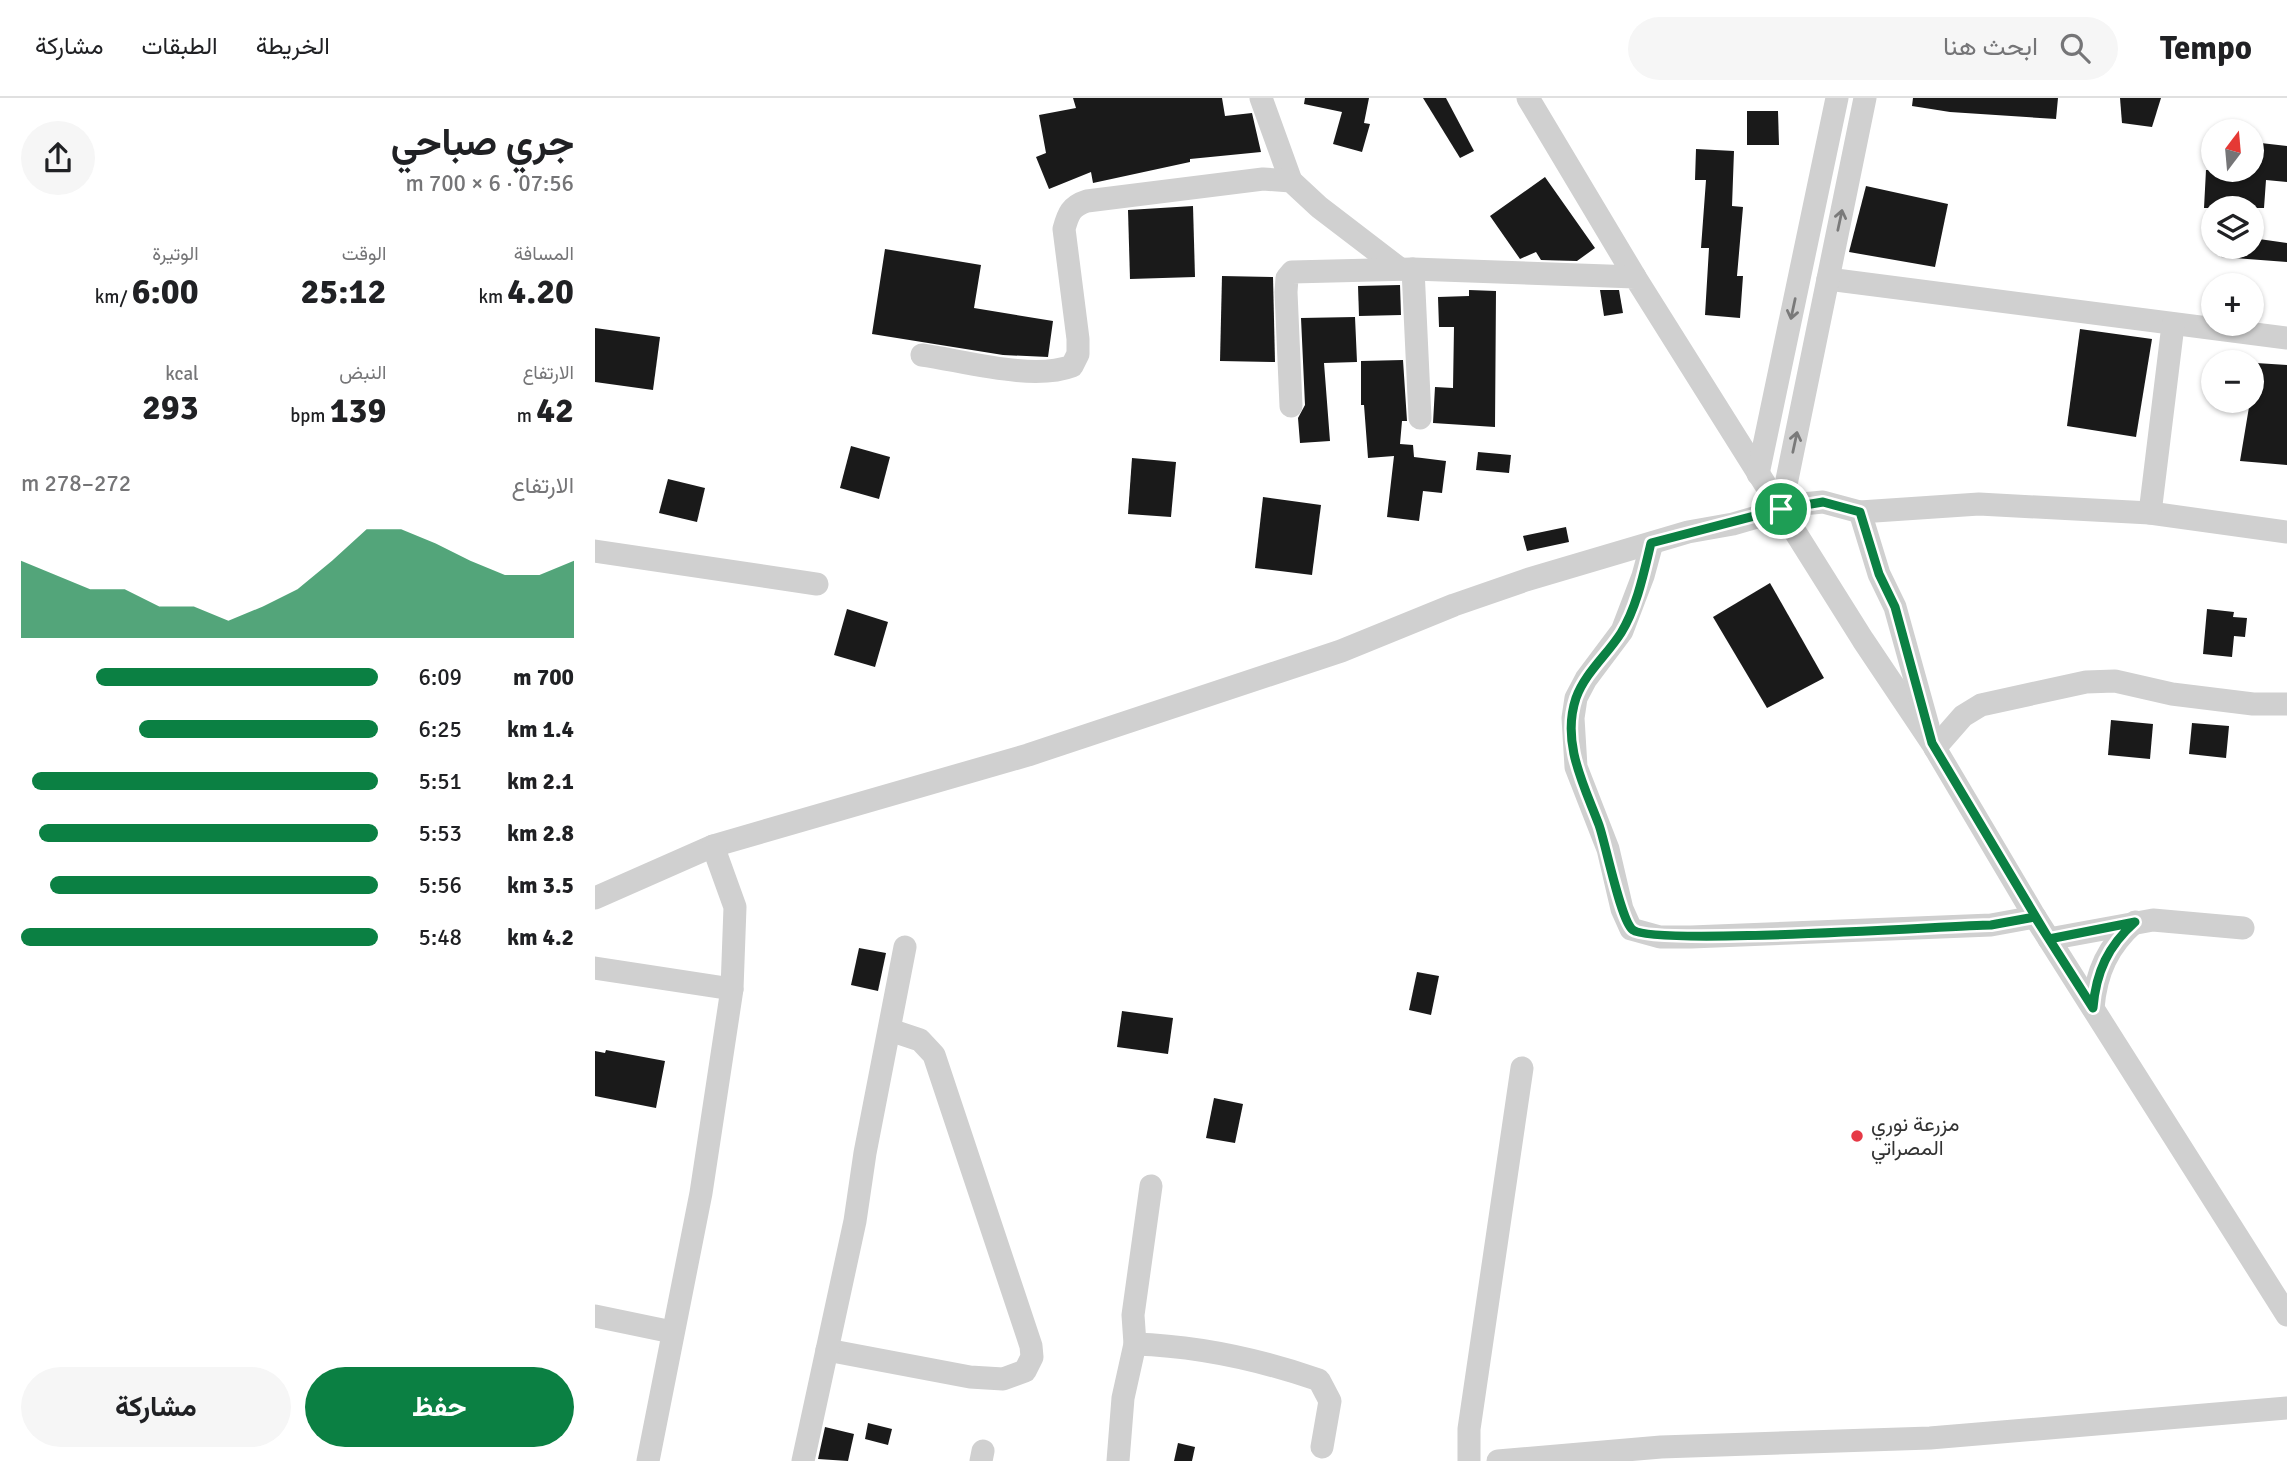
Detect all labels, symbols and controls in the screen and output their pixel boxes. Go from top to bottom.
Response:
search box [1628,17,2118,80]
text: Tempo [2160,28,2252,69]
icon: search [2056,29,2094,67]
text: مشاركة [35,31,103,61]
text: الطبقات [141,31,218,61]
text: الخريطة [256,31,330,61]
text: ابحث هنا [1943,31,2038,63]
text: جري صباحي [391,119,574,166]
north arrow [2201,119,2265,182]
map controls [2201,119,2264,413]
button: share [21,121,95,195]
text: 07:56 · 6 × 700 m [405,169,574,198]
button: layers [2201,196,2264,259]
one-way arrow [1834,209,1848,232]
text: الوتيرة [152,242,199,266]
text: الوقت [342,242,386,266]
text: المسافة [514,242,574,266]
text: 6:00 [132,270,199,313]
text: 25:12 [300,270,386,313]
text: 4.20 [507,270,574,313]
button: + [2201,273,2264,336]
text: /km [95,285,132,309]
text: km [478,285,507,309]
one-way arrow [1785,297,1799,320]
button: − [2201,350,2264,413]
text: النبض [339,361,386,385]
text: الارتفاع [522,361,574,385]
text: kcal [165,362,199,386]
text: 293 [142,386,199,429]
text: 139 [330,389,386,432]
text: 42 [536,389,574,432]
text: bpm [290,404,330,428]
text: m [517,404,536,428]
one-way arrow [1788,431,1802,454]
text: 272–278 m [21,469,131,498]
text: الارتفاع [512,471,574,500]
pin [1751,479,1811,539]
icon: arrive [1762,490,1800,528]
text: 6:09 [419,663,462,692]
text: 700 m [513,663,574,692]
text: 6:25 [419,715,462,744]
text: 1.4 km [507,715,574,744]
text: 5:51 [419,767,462,796]
text: 2.1 km [507,767,574,796]
text: 5:53 [419,819,462,848]
text: 2.8 km [507,819,574,848]
text: 5:56 [419,871,462,900]
text: 3.5 km [507,871,574,900]
text: 5:48 [419,923,462,952]
text: 4.2 km [507,923,574,952]
place label: مزرعة نوري المصراتي [1871,1111,1959,1165]
marker: مزرعة نوري المصراتي [1849,1128,1865,1144]
button: مشاركة [21,1367,291,1447]
button: حفظ [305,1367,574,1447]

